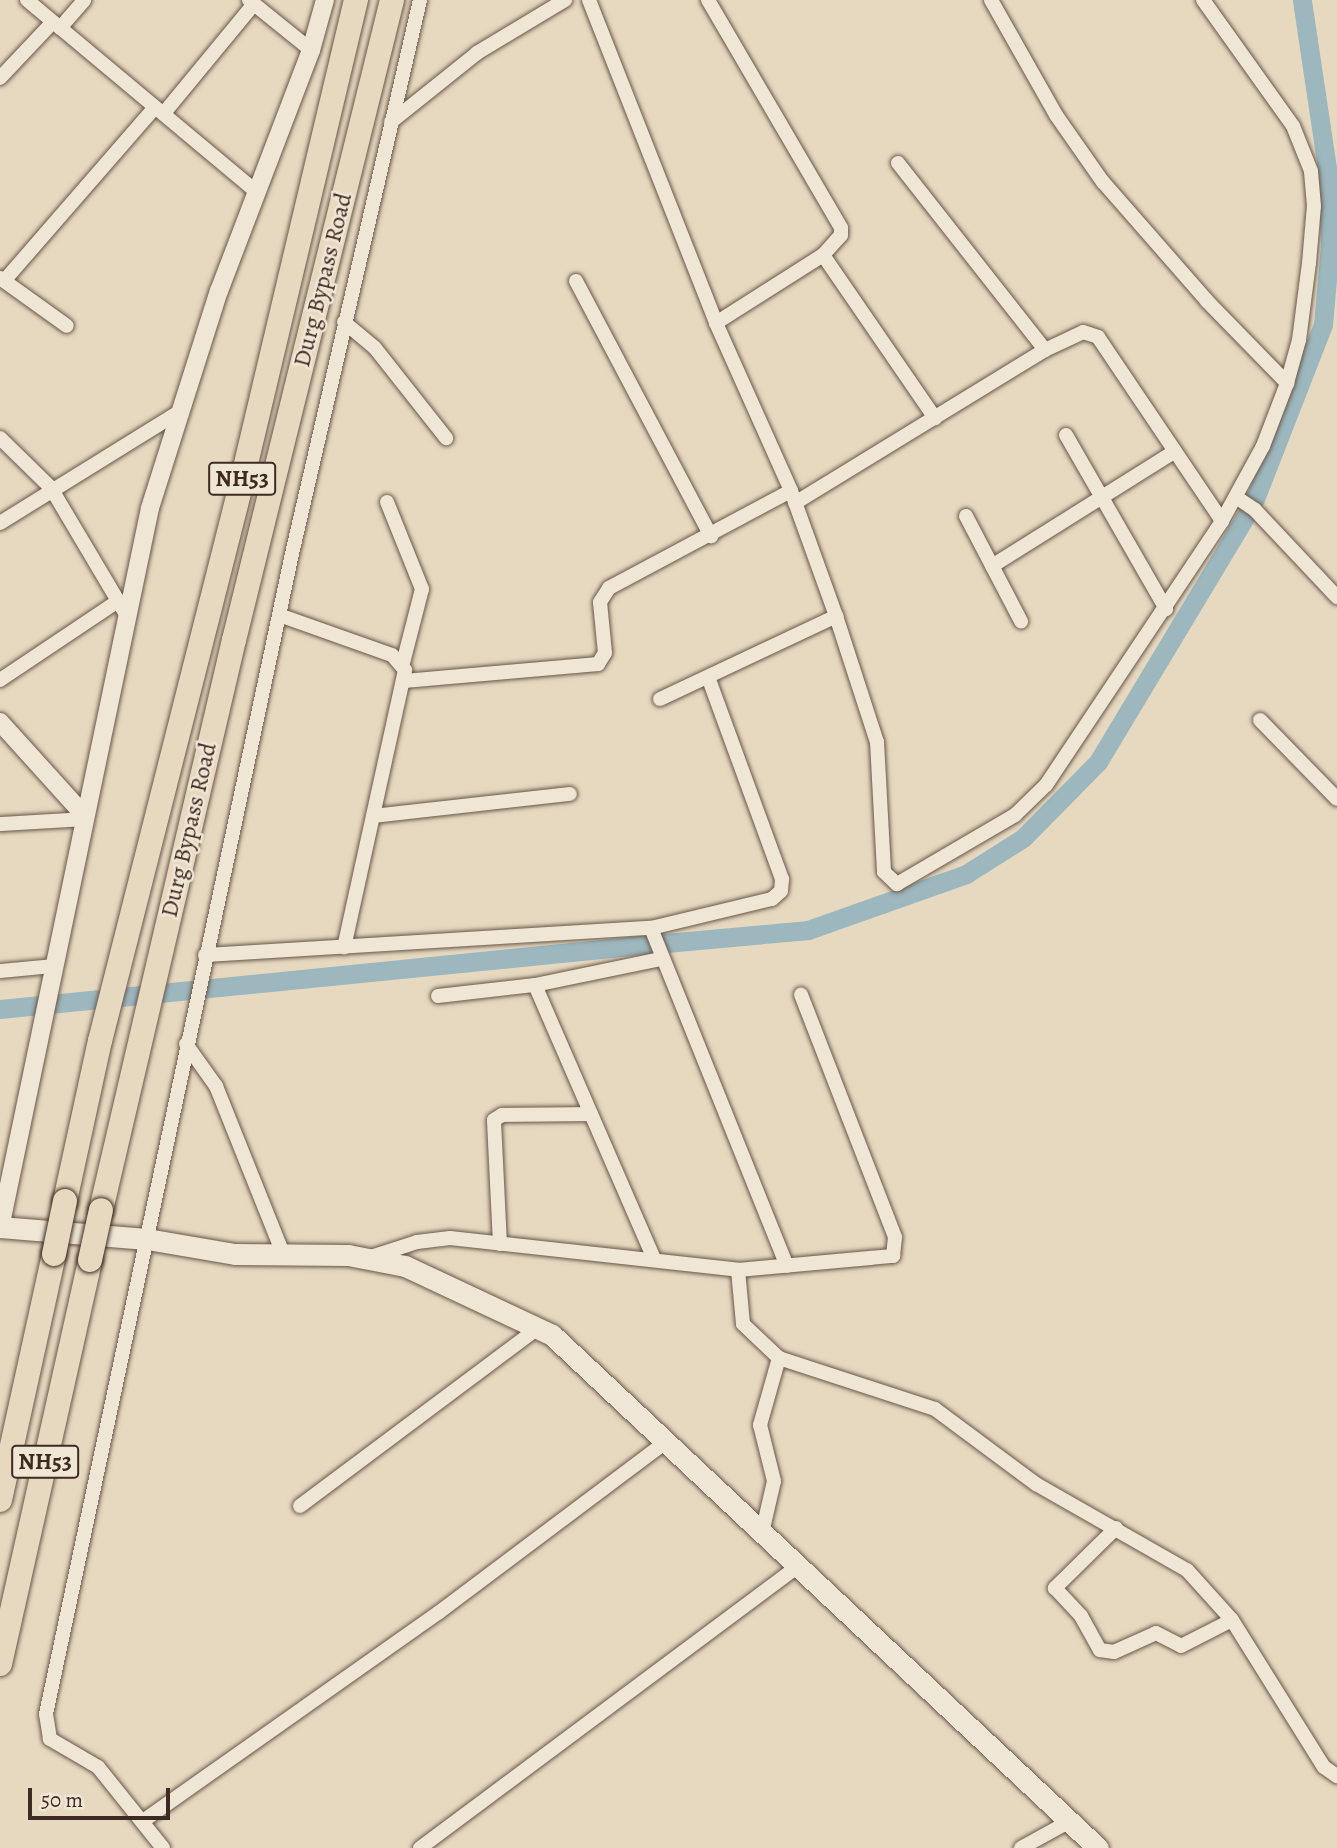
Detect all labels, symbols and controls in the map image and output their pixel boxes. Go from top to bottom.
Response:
street label: Durg Bypass Road [287,190,359,370]
road number: NH53 [207,460,277,499]
street label: Durg Bypass Road [155,740,223,920]
road number: NH53 [10,1442,80,1482]
scale bar [32,1774,173,1818]
text: 50 m [41,1786,83,1814]

